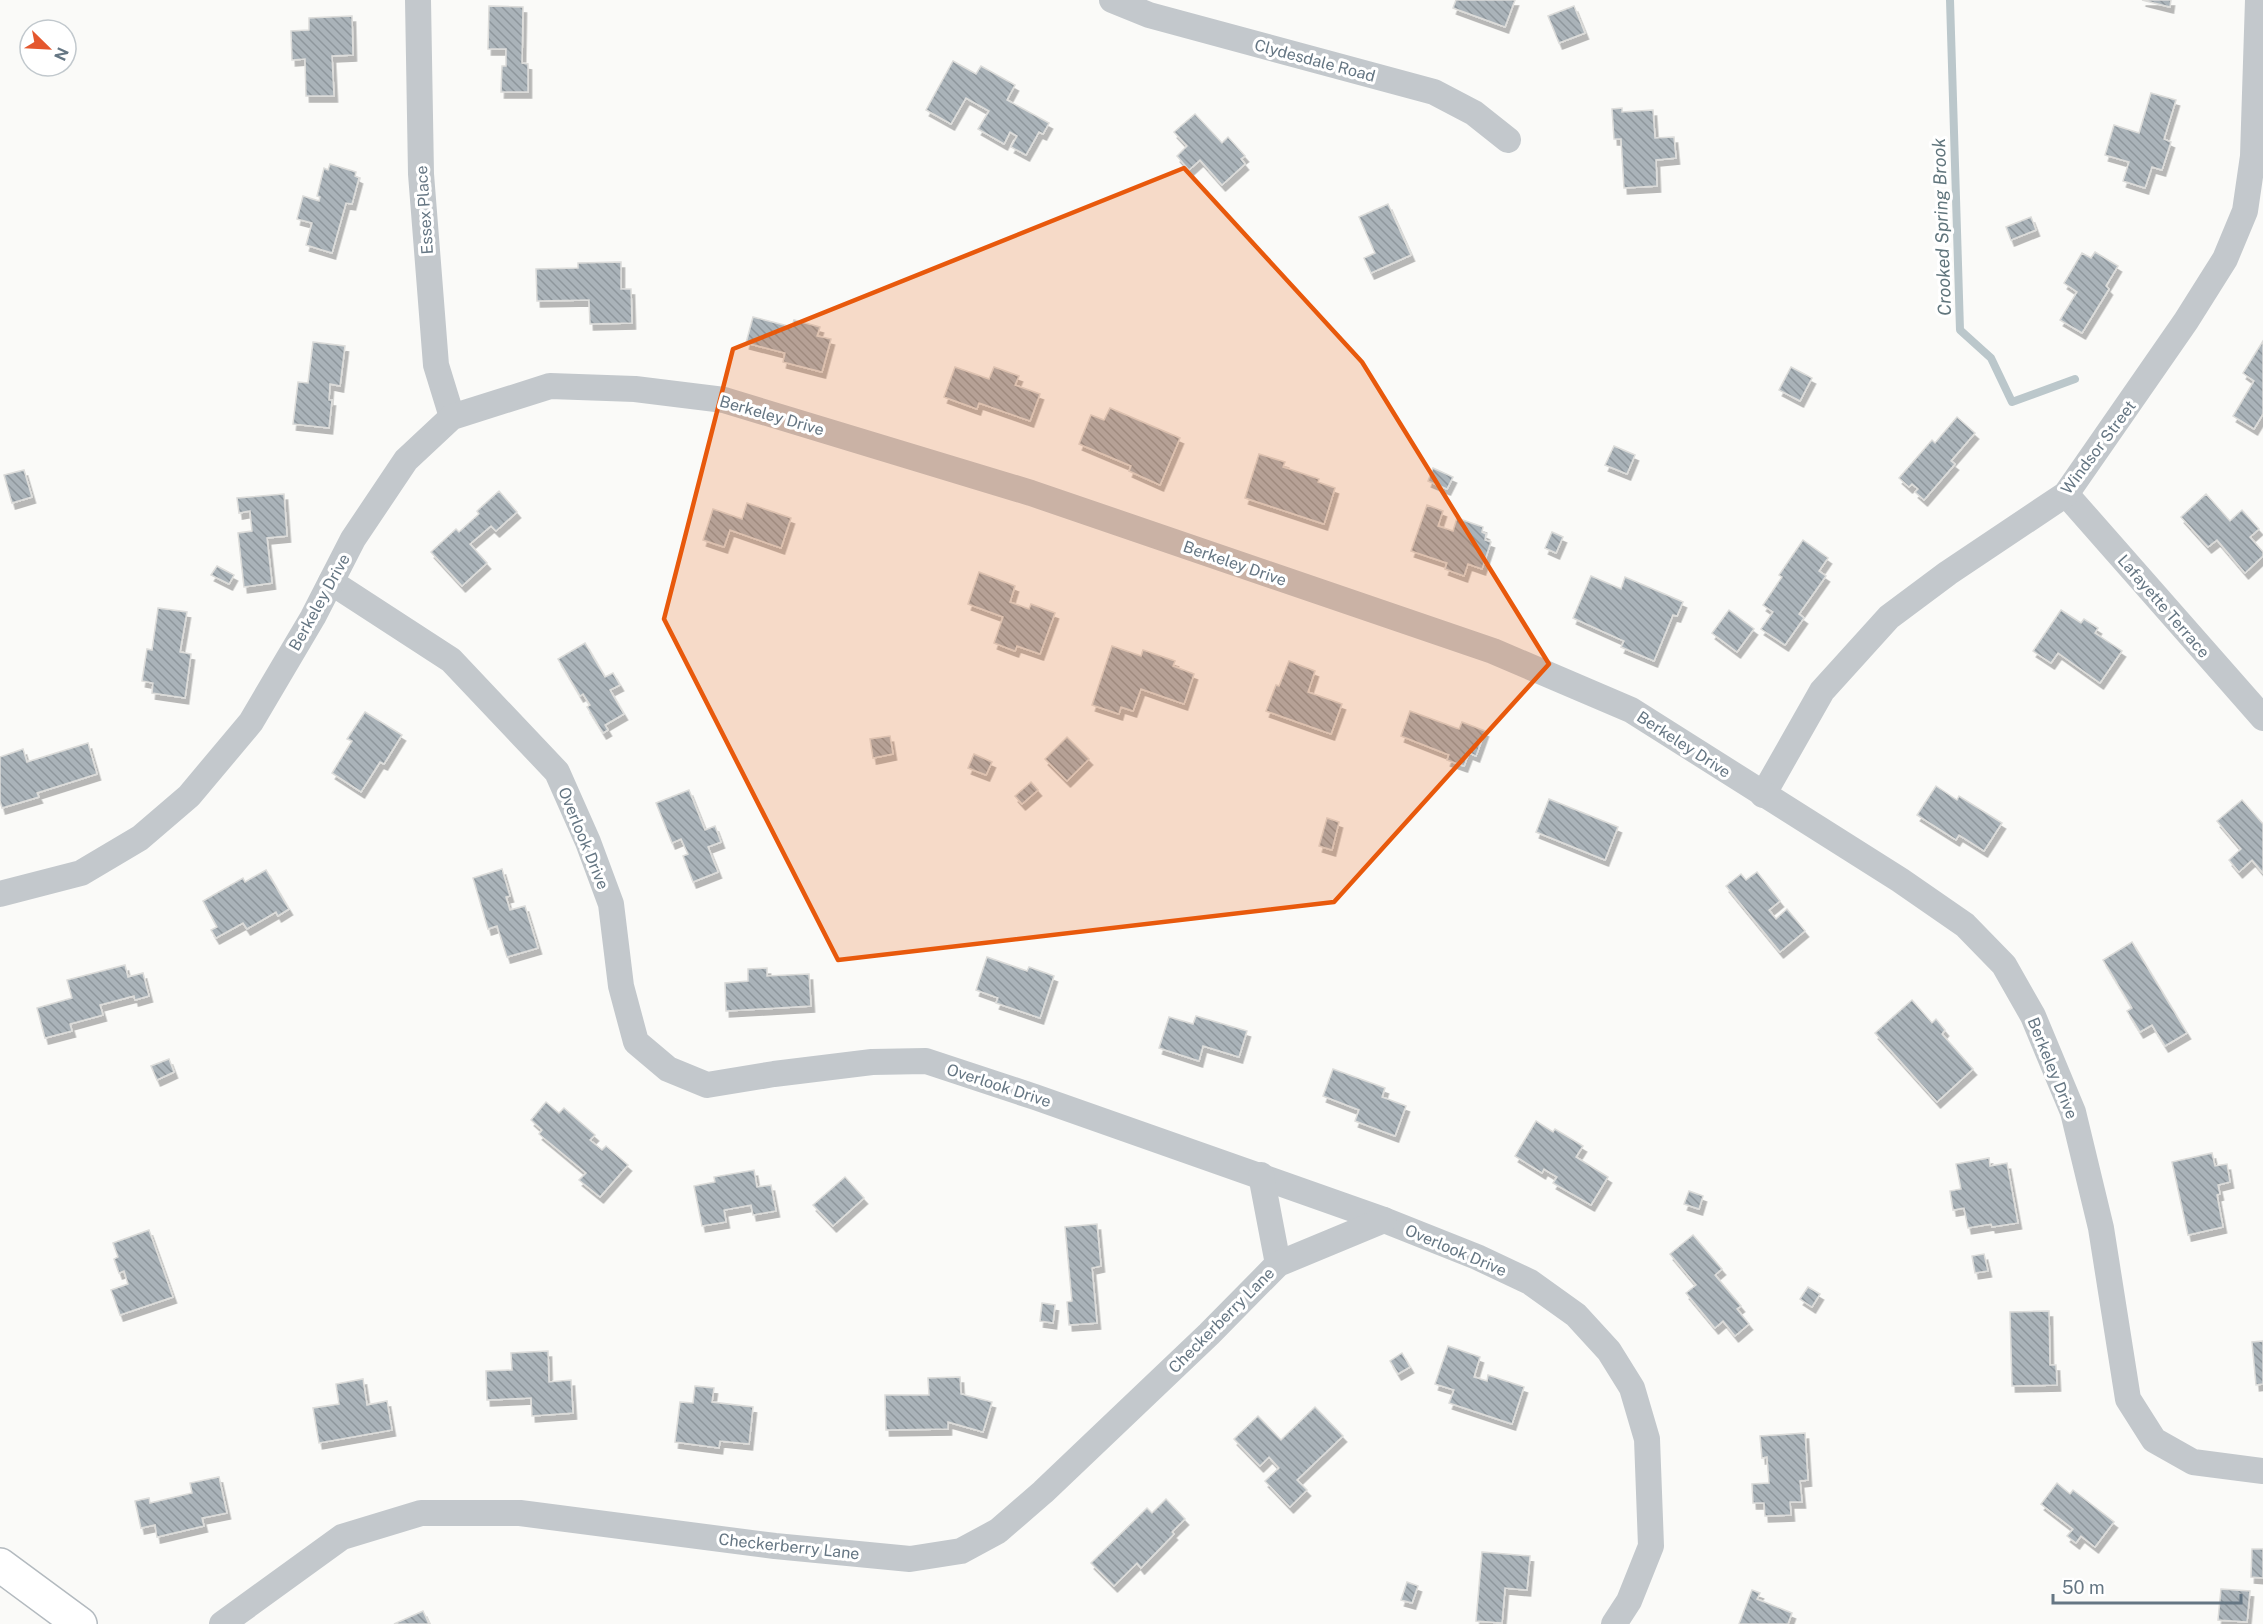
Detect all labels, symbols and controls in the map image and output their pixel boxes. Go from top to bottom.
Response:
north arrow [18,18,78,78]
street label: Clydesdale Road [1252,35,1377,86]
text: N [50,44,72,63]
water label: Crooked Spring Brook [1928,137,1955,316]
street label: Essex Place [412,165,437,255]
street label: Berkeley Drive [717,391,826,439]
street label: Windsor Street [2057,397,2140,498]
street label: Berkeley Drive [1181,537,1289,590]
street label: Berkeley Drive [285,550,354,654]
street label: Lafayette Terrace [2114,551,2213,662]
street label: Berkeley Drive [1633,707,1734,782]
street label: Overlook Drive [554,784,613,892]
street label: Berkeley Drive [2024,1015,2082,1122]
street label: Overlook Drive [944,1060,1053,1111]
street label: Overlook Drive [1402,1220,1510,1280]
street label: Checkerberry Lane [1165,1264,1278,1377]
street label: Checkerberry Lane [718,1530,860,1563]
scale bar [2053,1567,2240,1605]
text: 50 m [2062,1577,2105,1598]

